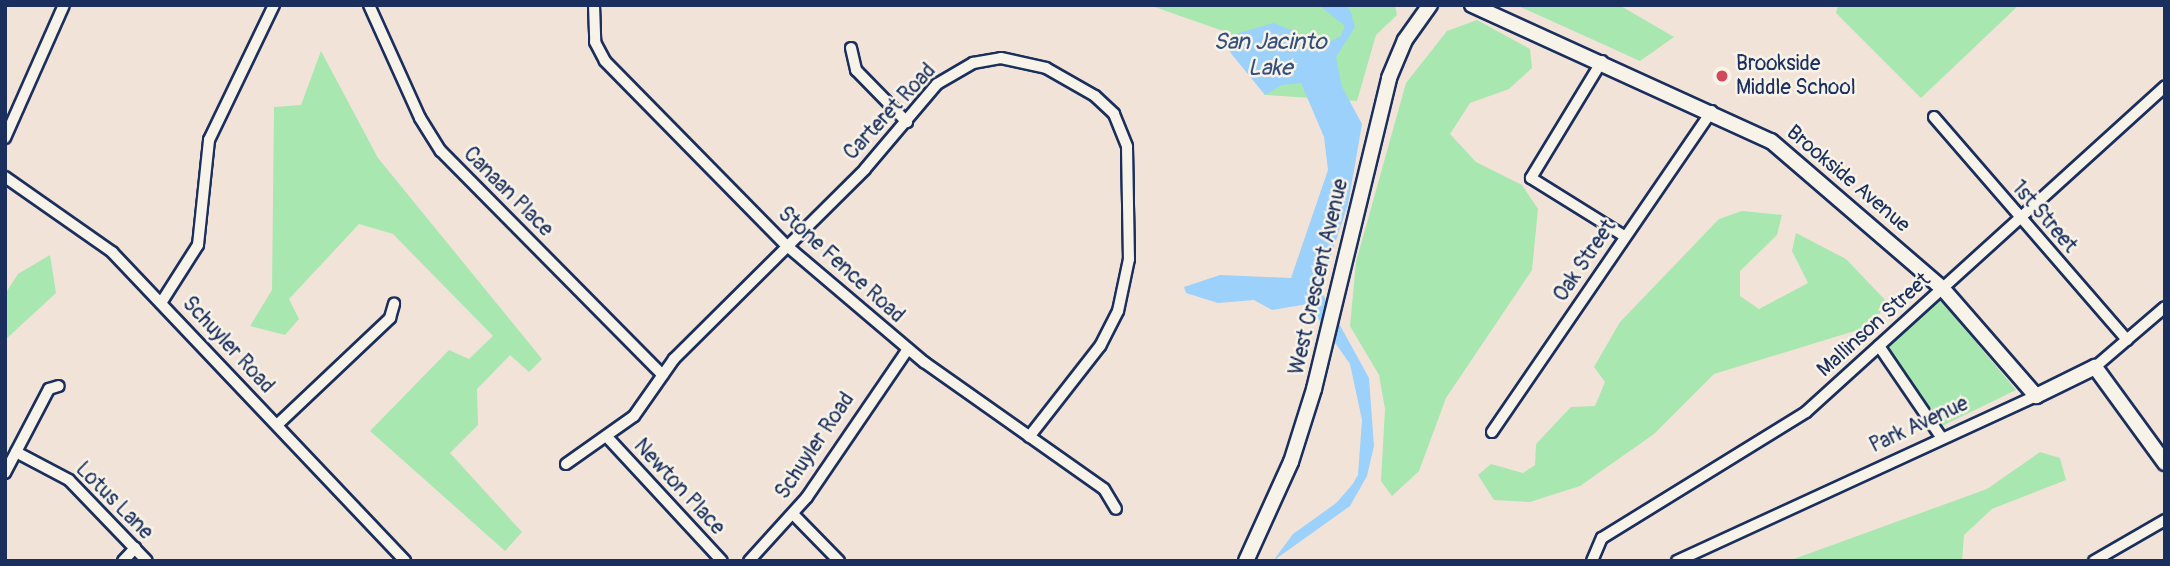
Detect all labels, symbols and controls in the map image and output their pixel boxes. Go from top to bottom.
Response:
water label: San Jacinto Lake [1213,28,1327,82]
place label: Brookside Middle School [1736,51,1856,101]
street label: Carteret Road [839,58,941,166]
marker: Brookside Middle School [1714,68,1730,84]
street label: Brookside Avenue [1781,120,1915,238]
street label: Canaan Place [458,142,558,242]
street label: 1st Street [2006,176,2082,258]
street label: West Crescent Avenue [1284,177,1354,377]
street label: Stone Fence Road [773,202,909,328]
street label: Oak Street [1548,215,1622,307]
street label: Mallinson Street [1812,268,1936,382]
street label: Schuyler Road [177,291,279,399]
street label: Schuyler Road [770,388,860,504]
street label: Park Avenue [1866,391,1972,459]
street label: Newton Place [628,434,730,540]
street label: Lotus Lane [70,457,158,545]

